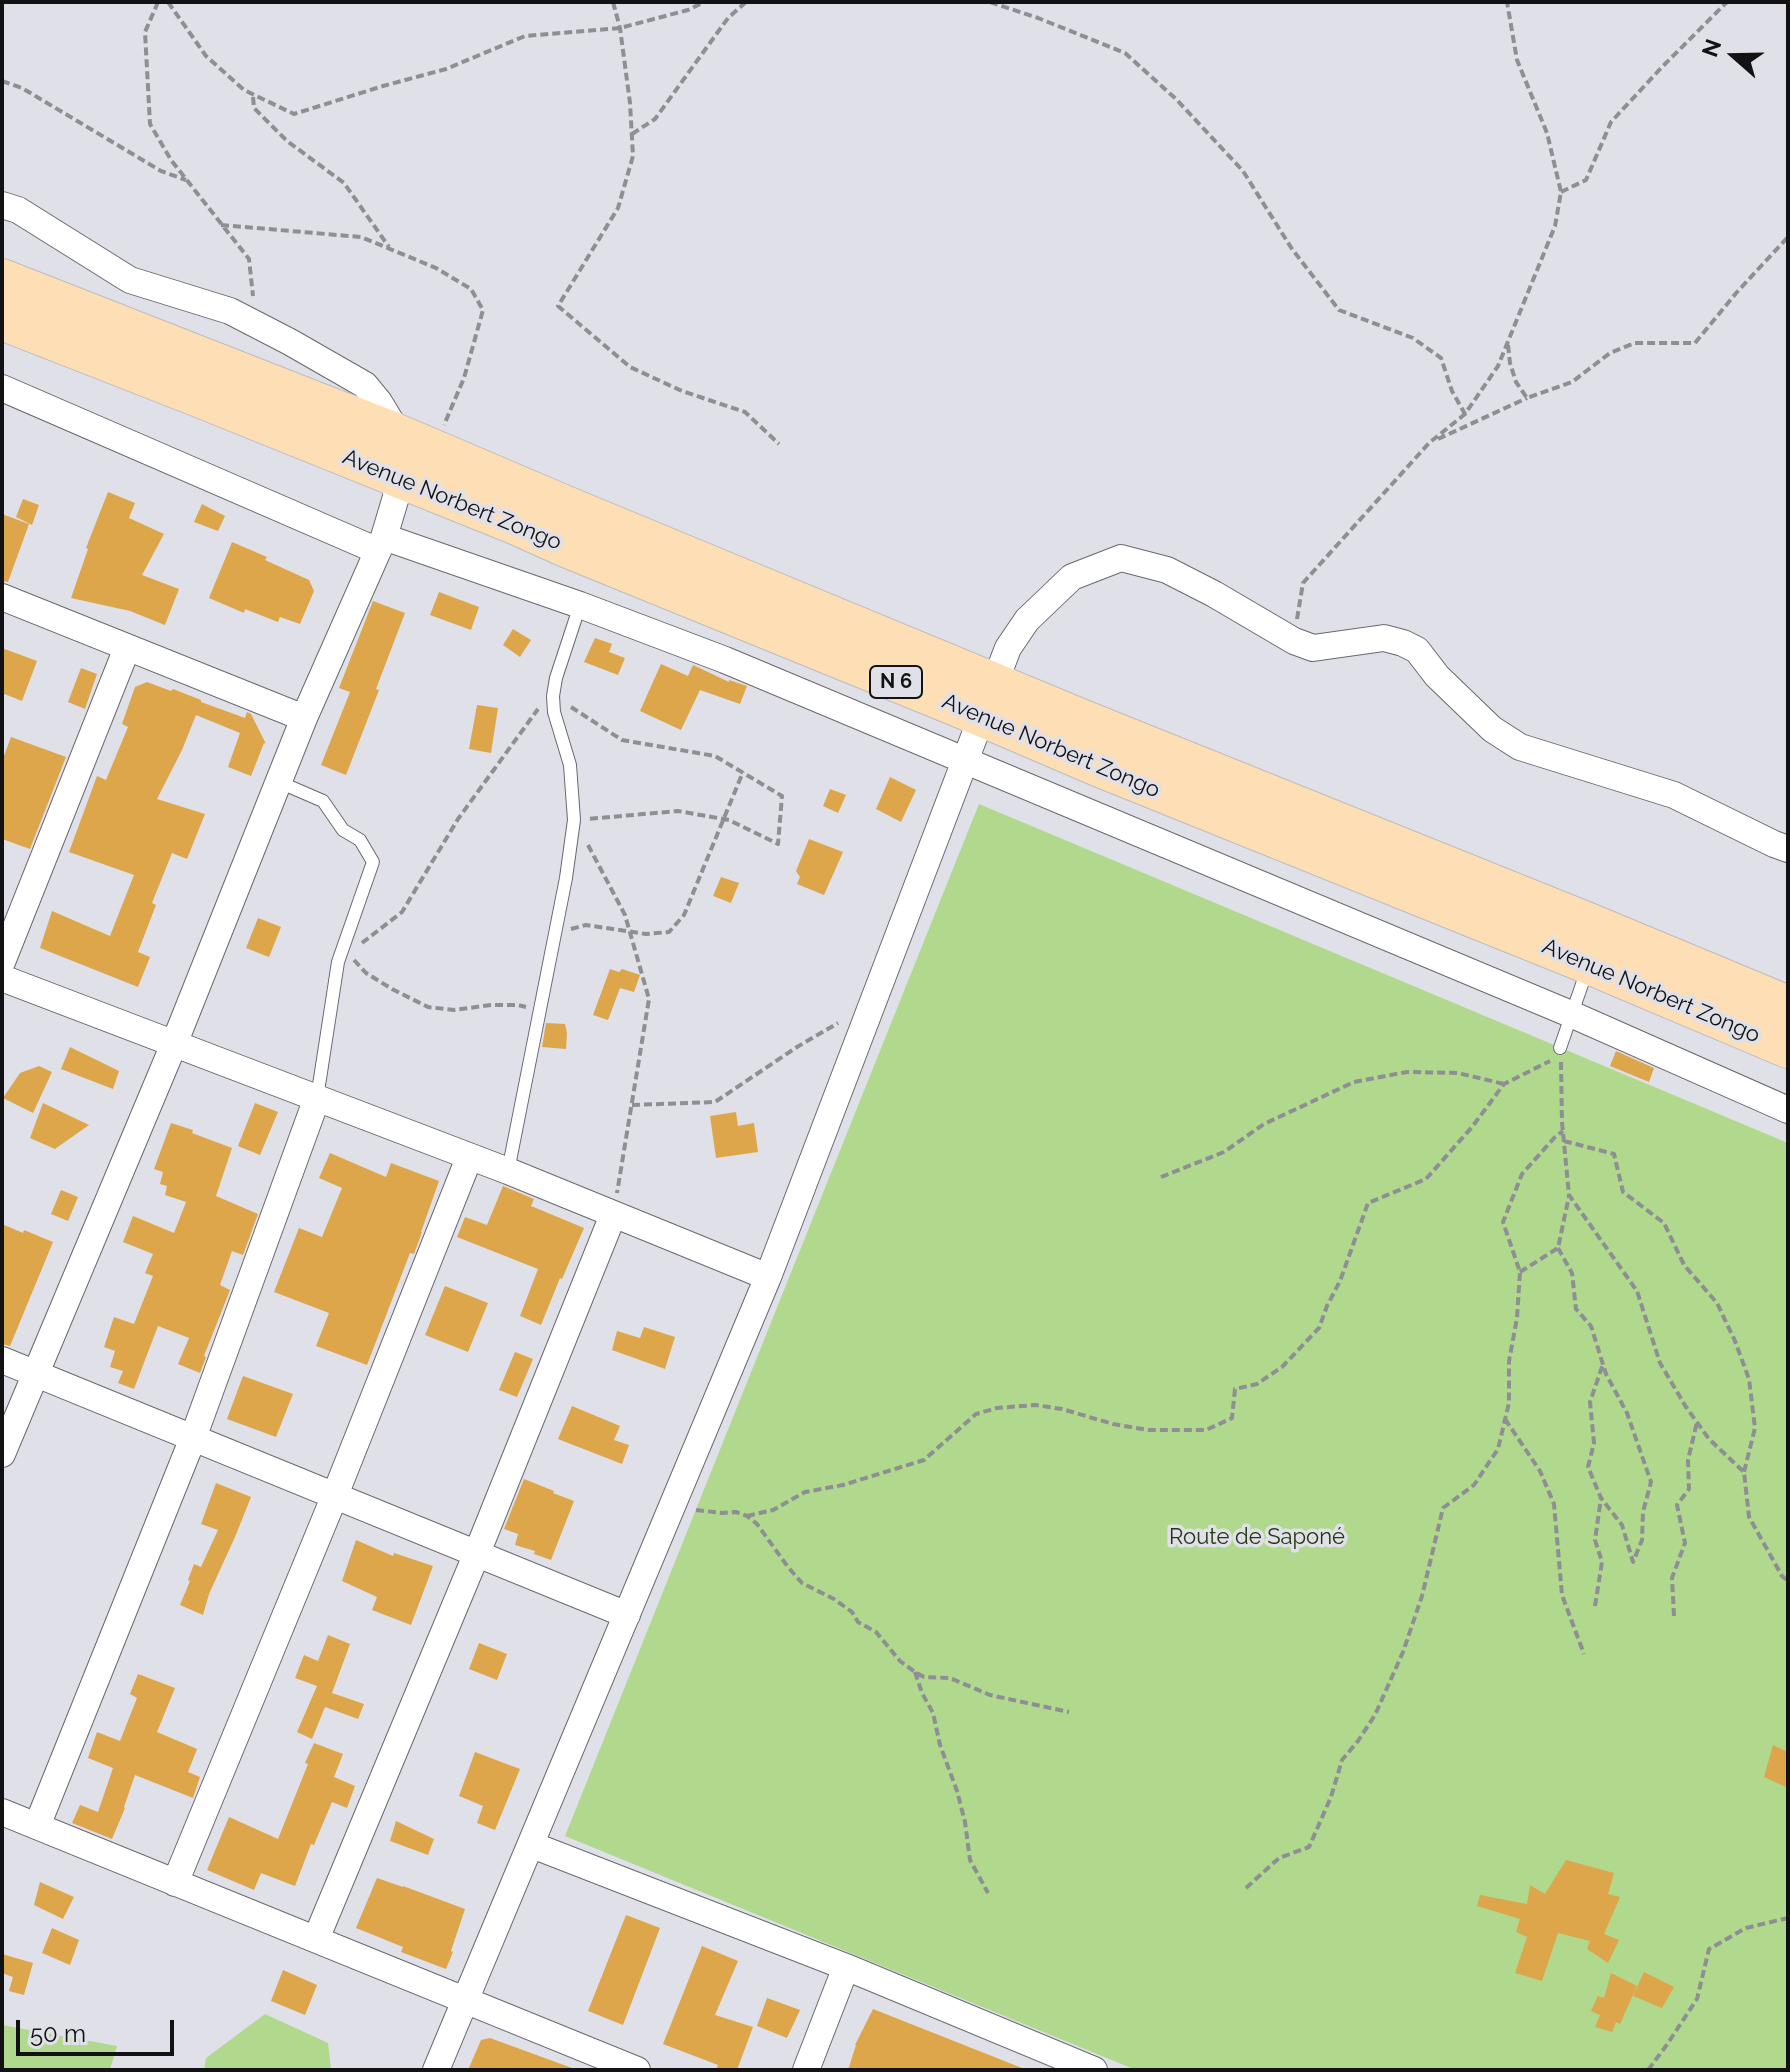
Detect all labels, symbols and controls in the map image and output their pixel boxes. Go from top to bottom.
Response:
north arrow [1694,16,1774,96]
text: N [1696,35,1727,60]
street label: Avenue Norbert Zongo [339,444,565,556]
road number: N 6 [870,666,922,698]
street label: Avenue Norbert Zongo [938,688,1164,804]
street label: Avenue Norbert Zongo [1538,933,1764,1049]
park label: Route de Saponé [1169,1524,1345,1550]
scale bar [20,2004,178,2054]
text: 50 m [30,2019,86,2048]

